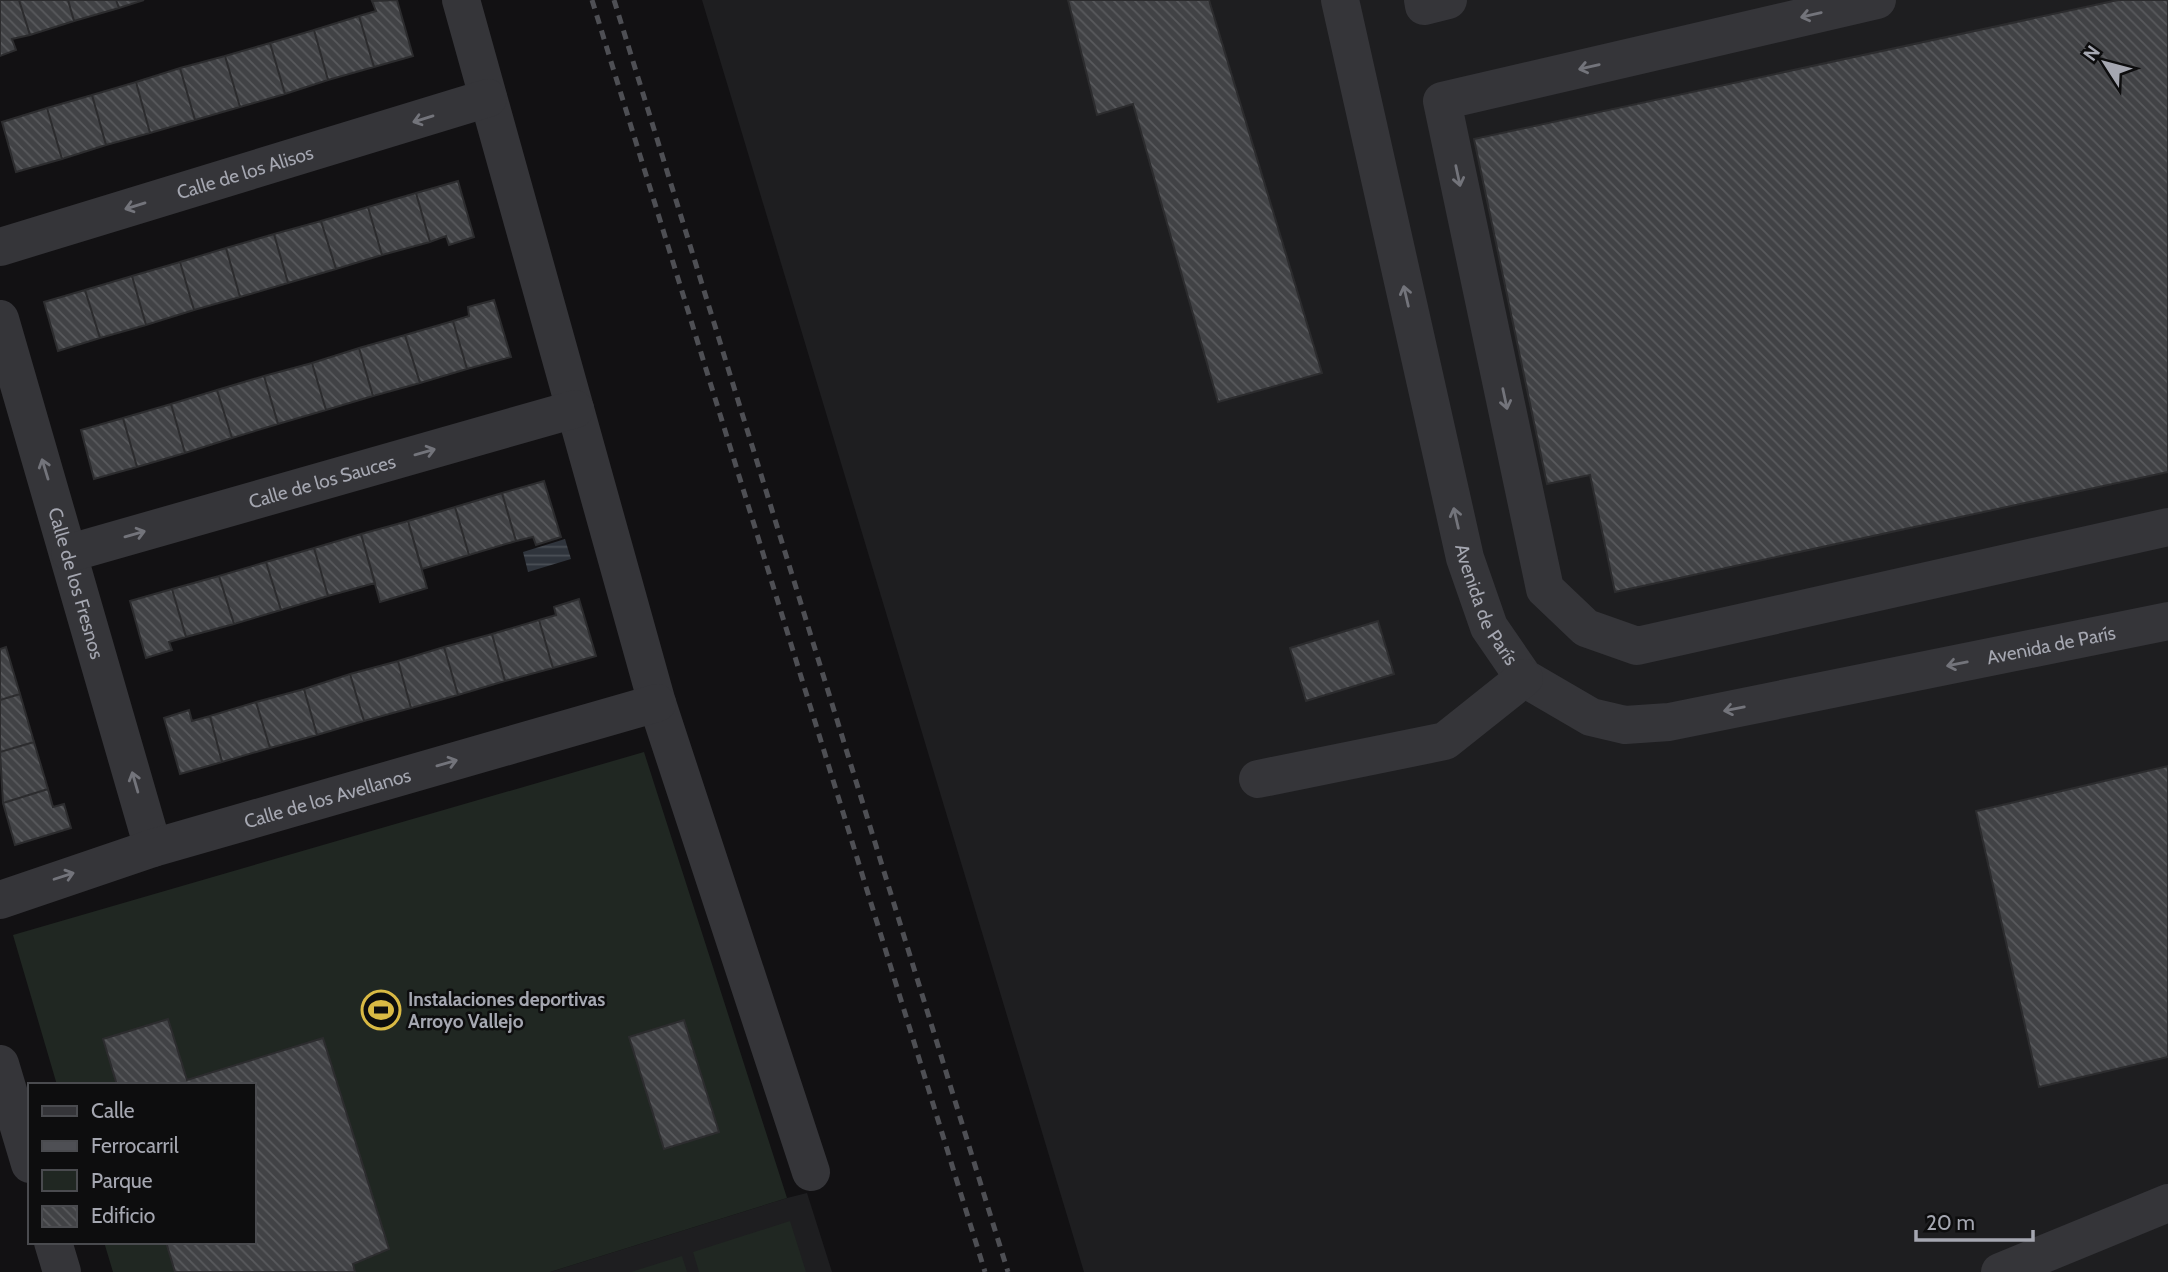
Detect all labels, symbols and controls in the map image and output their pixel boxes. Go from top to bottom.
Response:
one-way arrow [1800,9,1823,23]
north arrow [2070,28,2140,98]
text: N [2078,41,2105,65]
one-way arrow [1578,61,1601,74]
one-way arrow [412,114,434,127]
street label: Calle de los Alisos [174,141,316,204]
one-way arrow [1452,164,1466,187]
one-way arrow [124,200,146,213]
one-way arrow [1398,285,1412,308]
one-way arrow [1499,387,1513,410]
one-way arrow [414,445,436,458]
street label: Calle de los Sauces [246,450,398,513]
one-way arrow [37,458,50,480]
street label: Calle de los Fresnos [43,505,109,662]
one-way arrow [1449,507,1462,530]
one-way arrow [124,527,146,540]
street label: Avenida de París [1450,542,1523,670]
street label: Avenida de París [1985,621,2118,669]
one-way arrow [1946,657,1969,671]
one-way arrow [1723,702,1746,716]
one-way arrow [435,756,457,769]
street label: Calle de los Avellanos [241,763,414,833]
one-way arrow [128,771,141,794]
one-way arrow [53,869,75,882]
place label: Instalaciones deportivas Arroyo Vallejo [408,988,605,1033]
sports icon: Instalaciones deportivas Arroyo Vallejo [360,989,402,1031]
legend [28,1083,256,1244]
text: Calle [91,1098,135,1123]
text: Ferrocarril [91,1133,179,1158]
text: Parque [91,1168,153,1193]
scale bar [1916,1198,2033,1242]
text: Edificio [91,1203,155,1228]
text: 20 m [1926,1210,1975,1235]

